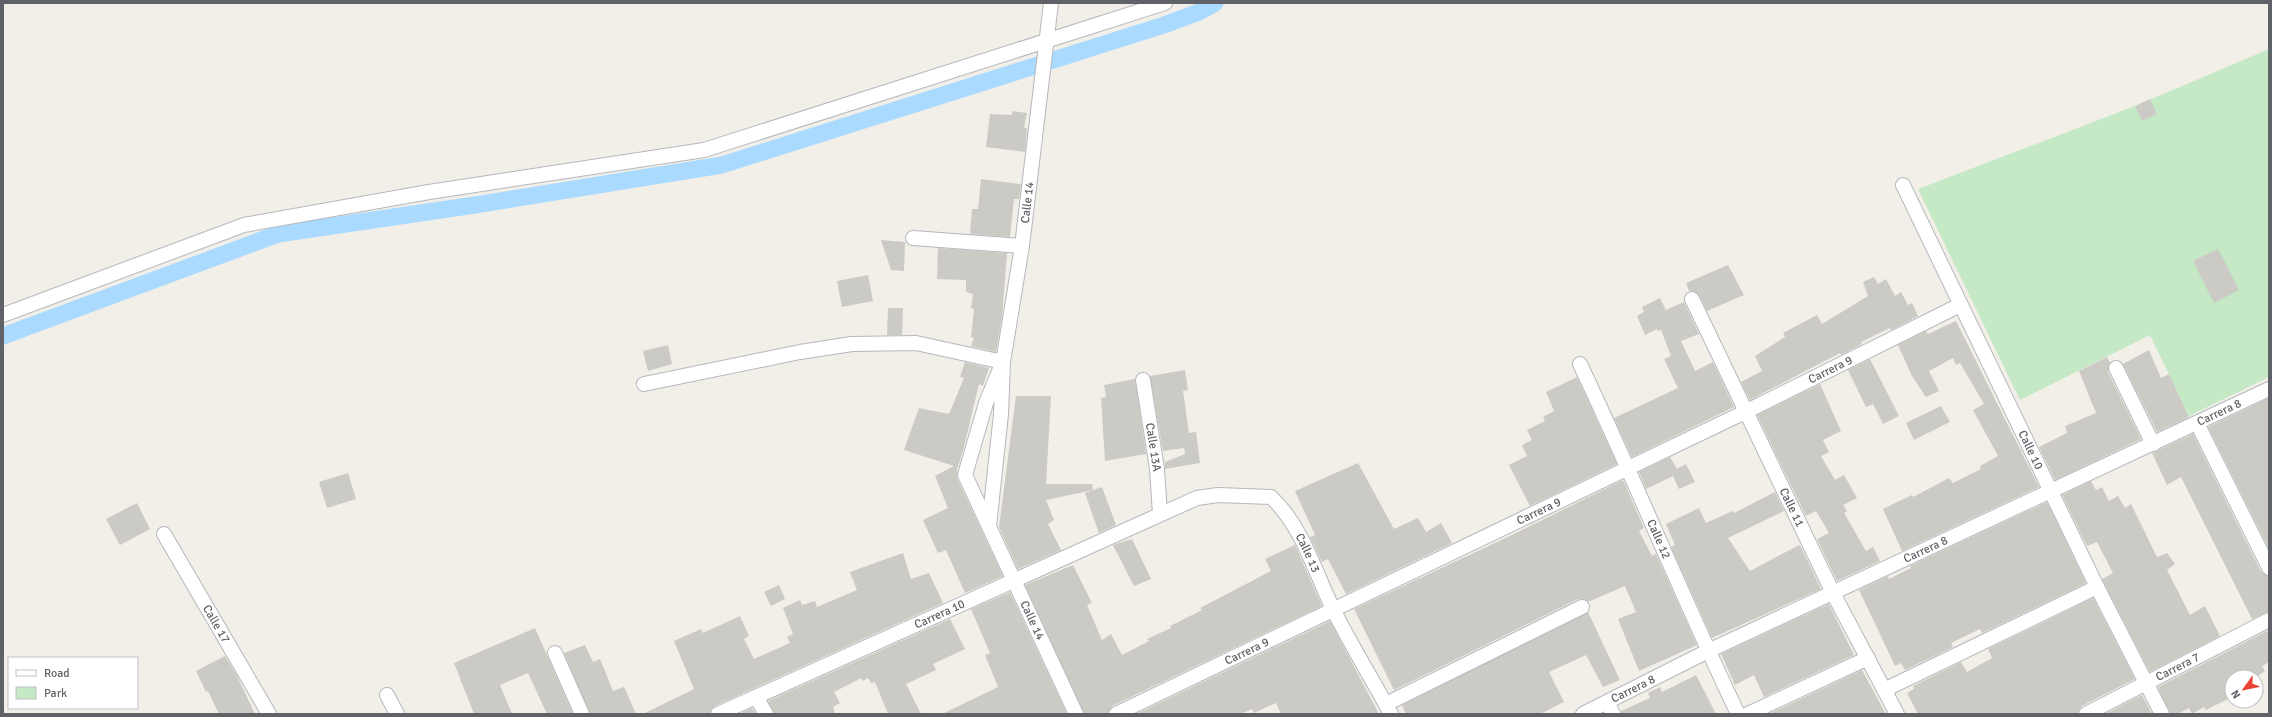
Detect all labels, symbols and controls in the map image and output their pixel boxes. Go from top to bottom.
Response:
street label: Calle 14 [1017,180,1037,224]
street label: Carrera 9 [1806,352,1855,387]
street label: Carrera 8 [2194,395,2244,429]
street label: Calle 13A [1142,422,1165,473]
street label: Calle 10 [2015,428,2047,472]
street label: Calle 11 [1776,485,1808,529]
street label: Carrera 9 [1514,494,1563,528]
street label: Calle 12 [1644,517,1674,561]
street label: Calle 13 [1292,530,1323,575]
street label: Carrera 8 [1901,533,1950,566]
street label: Carrera 10 [912,596,967,632]
street label: Calle 14 [1017,598,1048,643]
street label: Calle 17 [199,602,233,646]
street label: Carrera 9 [1222,634,1271,668]
street label: Carrera 7 [2153,649,2202,684]
legend [8,657,138,709]
text: Road [44,666,70,681]
north arrow [2224,669,2264,709]
street label: Carrera 8 [1608,671,1658,706]
text: Park [44,686,67,701]
text: N [2228,687,2244,701]

